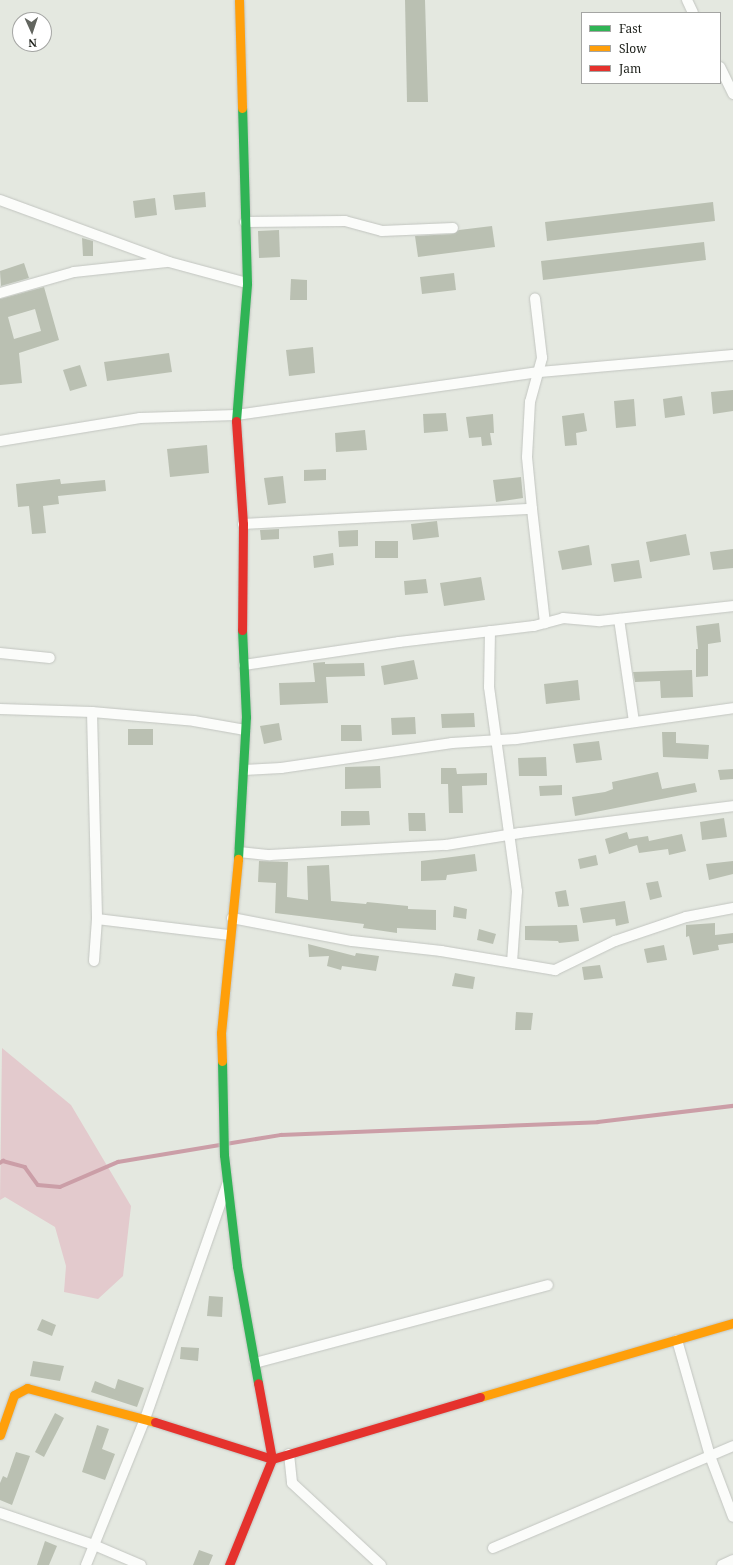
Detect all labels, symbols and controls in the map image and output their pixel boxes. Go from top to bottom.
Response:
north arrow [12,12,52,52]
legend [581,12,721,84]
text: Fast [619,20,642,37]
text: N [28,36,37,51]
text: Slow [619,40,647,57]
text: Jam [619,60,641,77]

